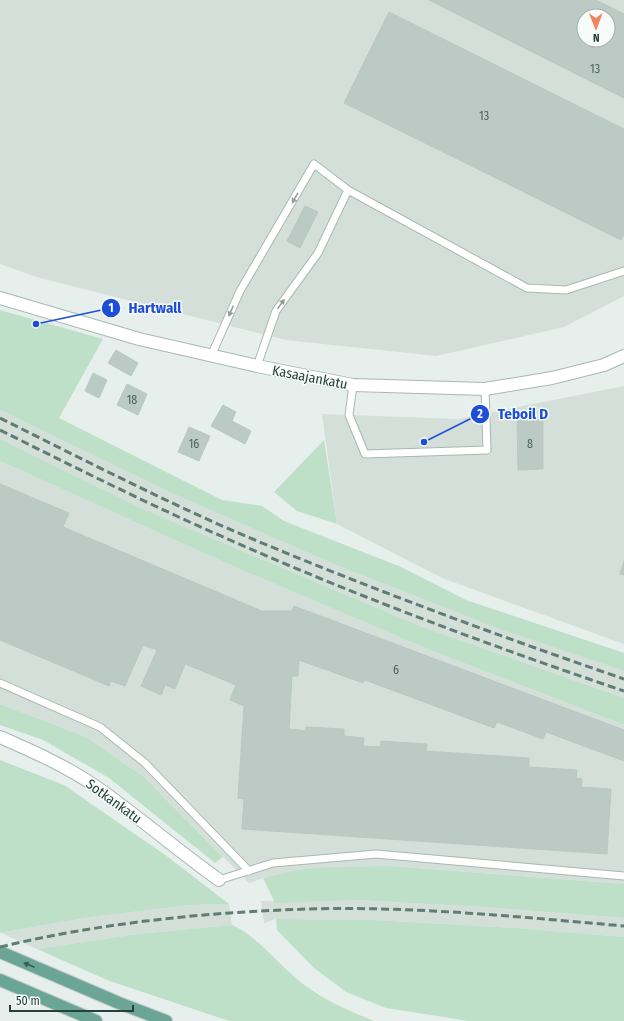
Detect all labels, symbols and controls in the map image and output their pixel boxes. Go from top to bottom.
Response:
north arrow [576,8,616,48]
text: N [593,31,600,44]
house number: 13 [590,62,600,76]
house number: 13 [479,109,489,123]
one-way arrow [291,192,298,204]
callout: Hartwall [101,294,190,321]
text: Hartwall [129,299,182,317]
one-way arrow [277,299,285,310]
text: 1 [108,301,114,315]
one-way arrow [228,305,234,317]
street label: Kasaajankatu [271,362,349,393]
house number: 18 [127,393,137,407]
callout: Teboil D [470,400,556,427]
text: Teboil D [498,405,548,423]
text: 2 [476,407,483,421]
house number: 16 [189,437,199,451]
house number: 8 [527,437,533,451]
house number: 6 [393,663,399,677]
street label: Sotkankatu [83,776,145,827]
one-way arrow [22,961,34,967]
scale bar [10,987,133,1013]
text: 50 m [16,994,40,1008]

